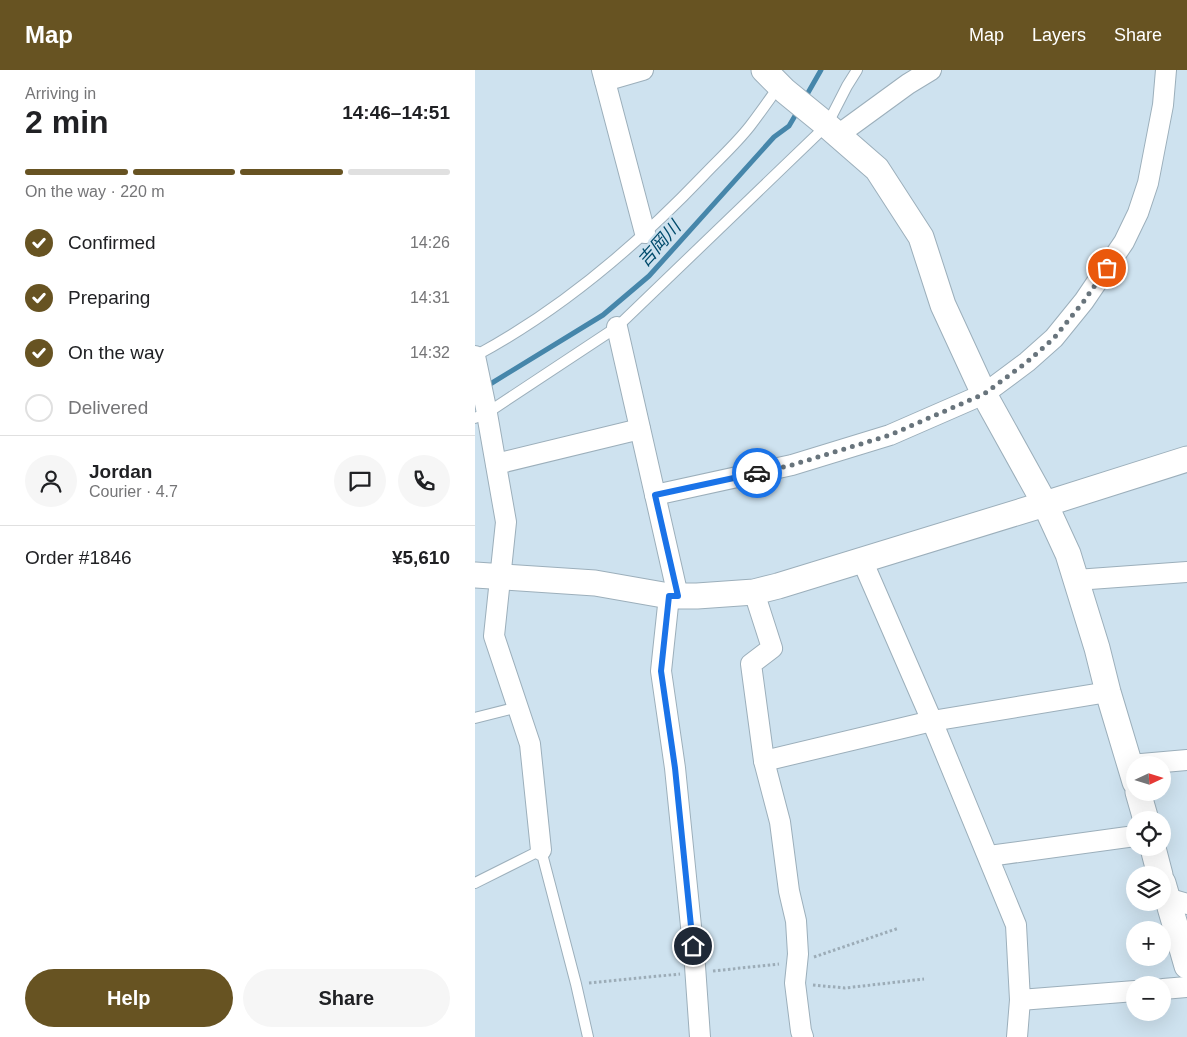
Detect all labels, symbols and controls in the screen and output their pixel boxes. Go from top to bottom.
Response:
text: Map [25,21,73,48]
text: Map [969,25,1004,45]
text: Layers [1032,25,1086,45]
text: Share [1114,25,1162,45]
text: Arriving in [25,85,96,102]
text: 14:46–14:51 [342,102,450,123]
text: 2 min [25,104,109,140]
text: On the way · 220 m [25,183,165,200]
water label: 吉岡川 [634,216,686,271]
icon: check [25,229,53,257]
text: Confirmed [68,232,156,253]
text: 14:26 [410,234,450,251]
pin [1086,247,1128,289]
icon: bag [1093,254,1121,282]
icon: check [25,284,53,312]
text: Preparing [68,287,150,308]
text: 14:31 [410,289,450,306]
icon: check [25,339,53,367]
text: On the way [68,342,164,363]
text: 14:32 [410,344,450,361]
text: Delivered [68,397,148,418]
courier [732,448,782,498]
button: person [25,455,77,507]
button: chat [334,455,386,507]
button: phone [398,455,450,507]
icon: car [743,459,771,487]
text: Jordan [89,461,152,482]
text: Courier · 4.7 [89,483,178,500]
text: Order #1846 [25,547,132,568]
text: ¥5,610 [392,547,450,568]
north arrow [1126,756,1171,801]
map controls [1126,756,1171,1021]
button: locate [1126,811,1171,856]
button: layers [1126,866,1171,911]
button: + [1126,921,1171,966]
pin [672,925,714,967]
icon: home [679,932,707,960]
button: Help [25,969,233,1027]
button: Share [243,969,450,1027]
button: − [1126,976,1171,1021]

